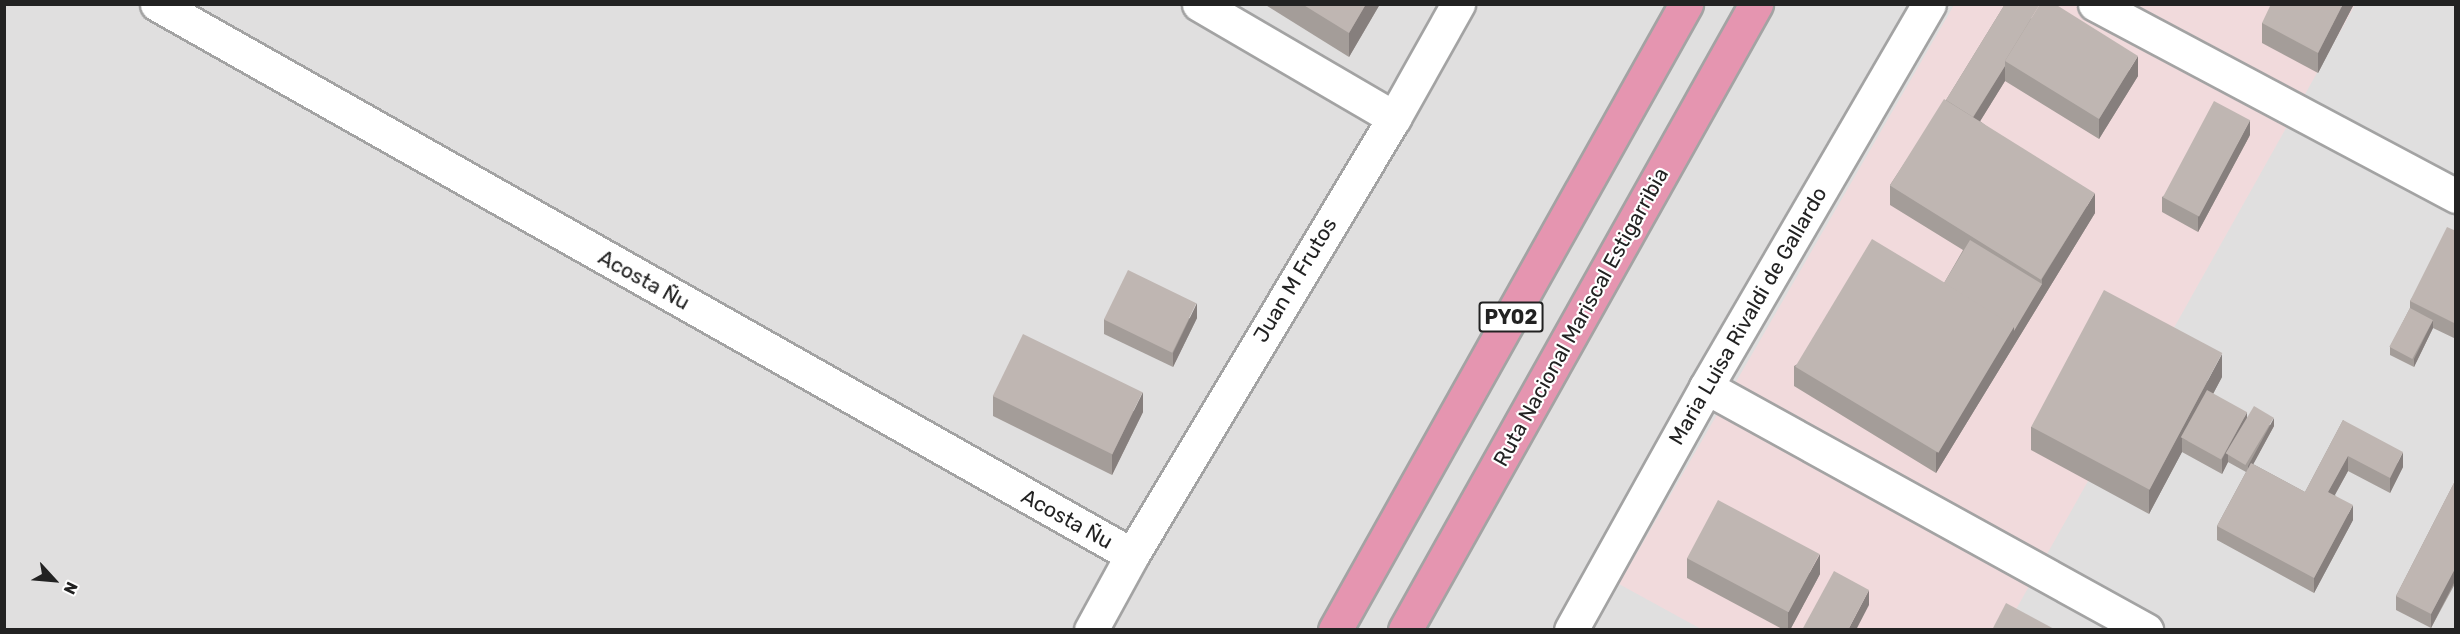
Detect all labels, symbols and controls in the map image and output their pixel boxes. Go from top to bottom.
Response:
street label: Ruta Nacional Mariscal Estigarribia [1488,163,1674,471]
street label: Maria Luisa Rivaldi de Gallardo [1664,183,1832,449]
street label: Juan M Frutos [1248,213,1342,347]
street label: Acosta Ñu [594,245,694,315]
road number: PY02 [1478,300,1544,334]
street label: Acosta Ñu [1017,484,1117,554]
north arrow [24,550,84,610]
text: N [60,579,82,597]

